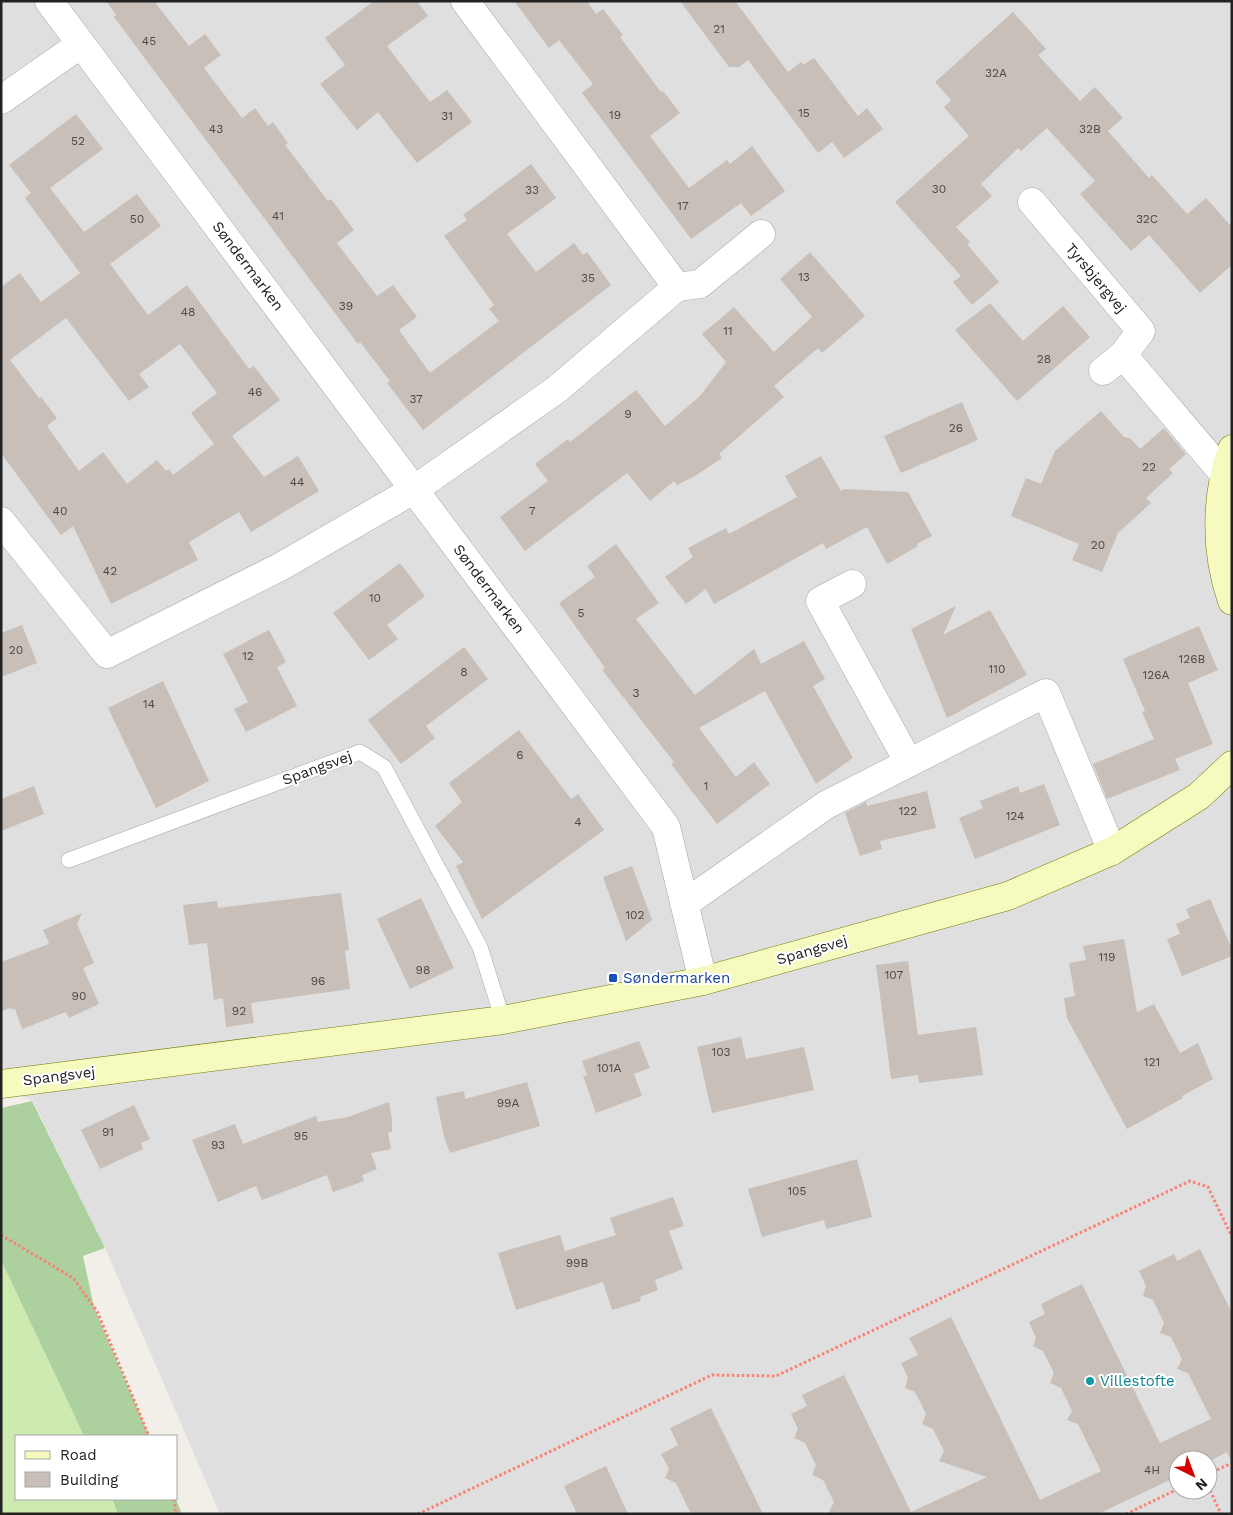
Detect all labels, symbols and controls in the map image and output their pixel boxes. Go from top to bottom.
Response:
house number: 21 [713,22,725,36]
house number: 45 [142,34,156,48]
house number: 32A [985,66,1007,80]
house number: 15 [798,106,810,120]
house number: 19 [609,108,621,122]
house number: 31 [441,109,453,123]
house number: 43 [209,122,223,136]
house number: 32B [1079,122,1101,136]
house number: 52 [71,134,85,148]
house number: 30 [932,182,946,196]
house number: 33 [525,183,539,197]
house number: 17 [677,199,689,213]
house number: 41 [272,209,284,223]
house number: 50 [130,212,144,226]
house number: 32C [1136,212,1158,226]
street label: Søndermarken [209,218,287,314]
street label: Tyrsbjergvej [1062,239,1130,317]
house number: 13 [798,270,810,284]
house number: 35 [581,271,595,285]
house number: 39 [339,299,353,313]
house number: 48 [181,305,195,319]
house number: 11 [723,324,733,338]
house number: 28 [1037,352,1051,366]
house number: 46 [248,385,262,399]
house number: 37 [409,392,423,406]
house number: 9 [624,407,632,421]
house number: 26 [949,421,963,435]
house number: 22 [1142,460,1156,474]
house number: 44 [290,475,304,489]
house number: 40 [53,504,67,518]
house number: 7 [529,504,536,518]
house number: 20 [1091,538,1105,552]
street label: Søndermarken [450,541,528,637]
house number: 42 [103,564,117,578]
house number: 10 [369,591,381,605]
house number: 5 [578,606,585,620]
house number: 20 [9,643,23,657]
house number: 12 [242,649,254,663]
house number: 126B [1179,652,1206,666]
house number: 110 [989,662,1005,676]
house number: 8 [460,665,468,679]
house number: 126A [1143,668,1170,682]
house number: 3 [633,686,640,700]
house number: 14 [143,697,155,711]
street label: Spangsvej [280,747,354,789]
house number: 6 [516,748,524,762]
house number: 1 [704,779,708,793]
house number: 122 [899,804,917,818]
house number: 124 [1006,809,1024,823]
house number: 4 [574,815,582,829]
house number: 102 [625,908,645,922]
street label: Spangsvej [775,931,849,969]
house number: 119 [1099,950,1115,964]
house number: 98 [416,963,430,977]
house number: 107 [885,968,904,982]
place label: Søndermarken [623,969,730,987]
marker: Søndermarken [607,972,619,984]
house number: 96 [311,974,325,988]
house number: 90 [72,989,86,1003]
house number: 92 [232,1004,246,1018]
house number: 103 [712,1045,730,1059]
house number: 121 [1144,1055,1160,1069]
house number: 101A [597,1061,621,1075]
street label: Spangsvej [22,1063,96,1089]
house number: 99A [497,1096,519,1110]
house number: 91 [102,1125,114,1139]
house number: 95 [294,1129,308,1143]
house number: 93 [211,1138,225,1152]
house number: 105 [787,1184,807,1198]
house number: 99B [566,1256,588,1270]
place label: Villestofte [1100,1372,1175,1390]
marker: Villestofte [1084,1375,1096,1387]
legend [15,1435,178,1500]
text: Road [60,1446,97,1464]
north arrow [1168,1450,1218,1500]
house number: 4H [1144,1463,1160,1477]
text: Building [60,1471,118,1489]
text: N [1192,1475,1211,1494]

